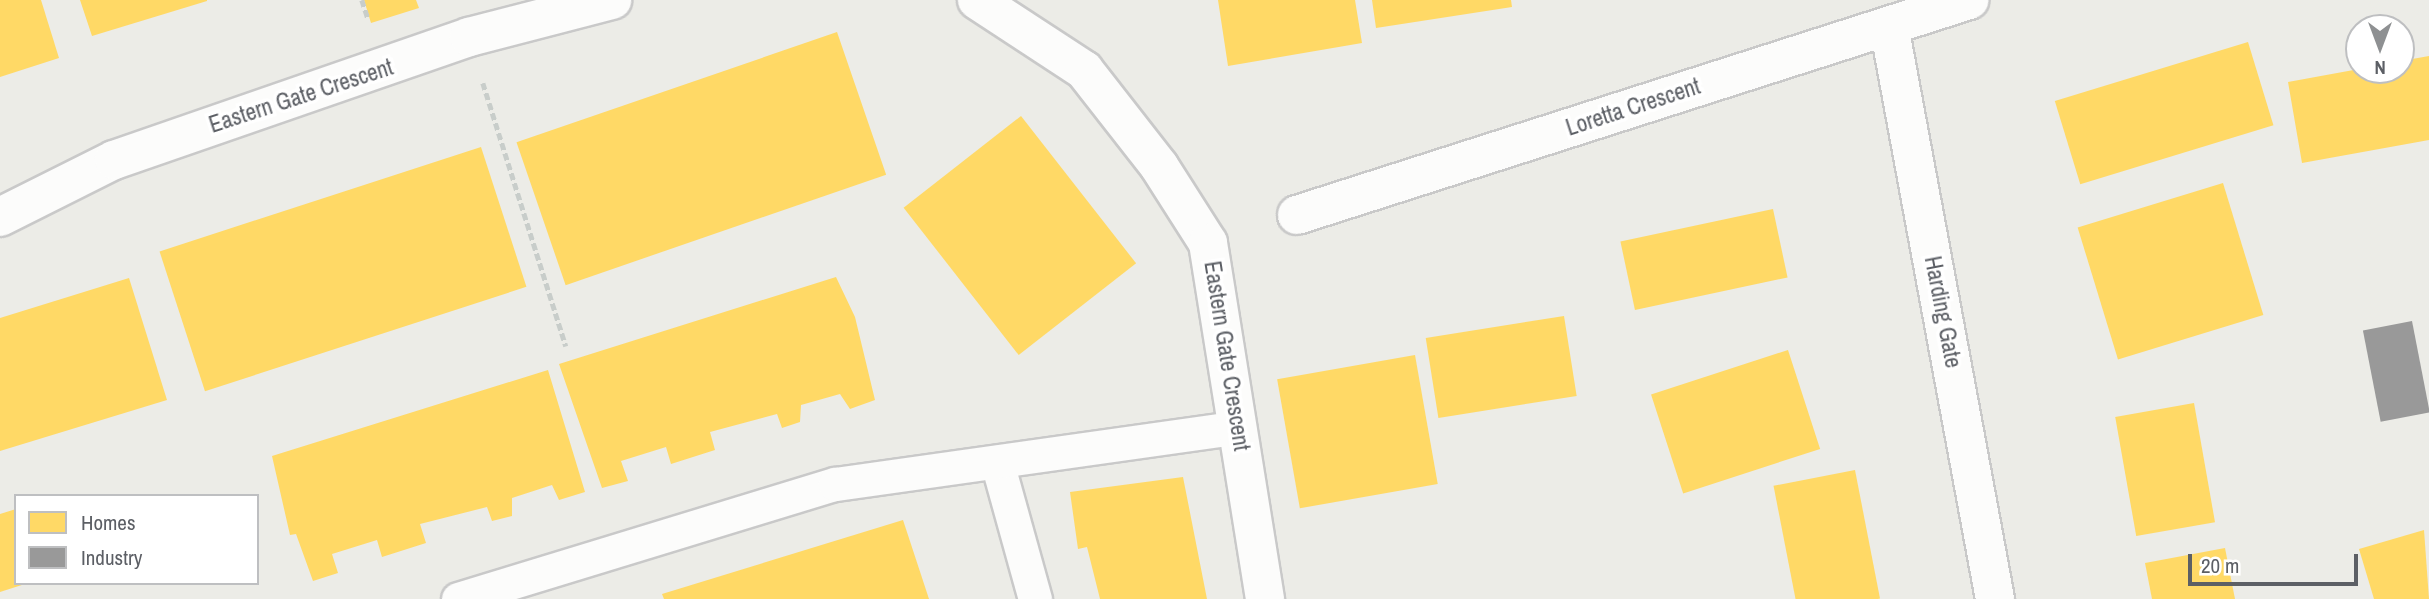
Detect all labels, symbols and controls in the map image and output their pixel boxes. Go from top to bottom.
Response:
north arrow [2345,14,2415,84]
street label: Eastern Gate Crescent [206,53,396,139]
text: N [2374,55,2386,81]
street label: Loretta Crescent [1562,72,1704,142]
street label: Harding Gate [1919,254,1967,370]
street label: Eastern Gate Crescent [1198,259,1256,453]
legend [14,494,259,585]
text: Homes [81,508,136,537]
scale bar [2191,540,2361,584]
text: Industry [81,543,142,572]
text: 20 m [2201,551,2239,580]

